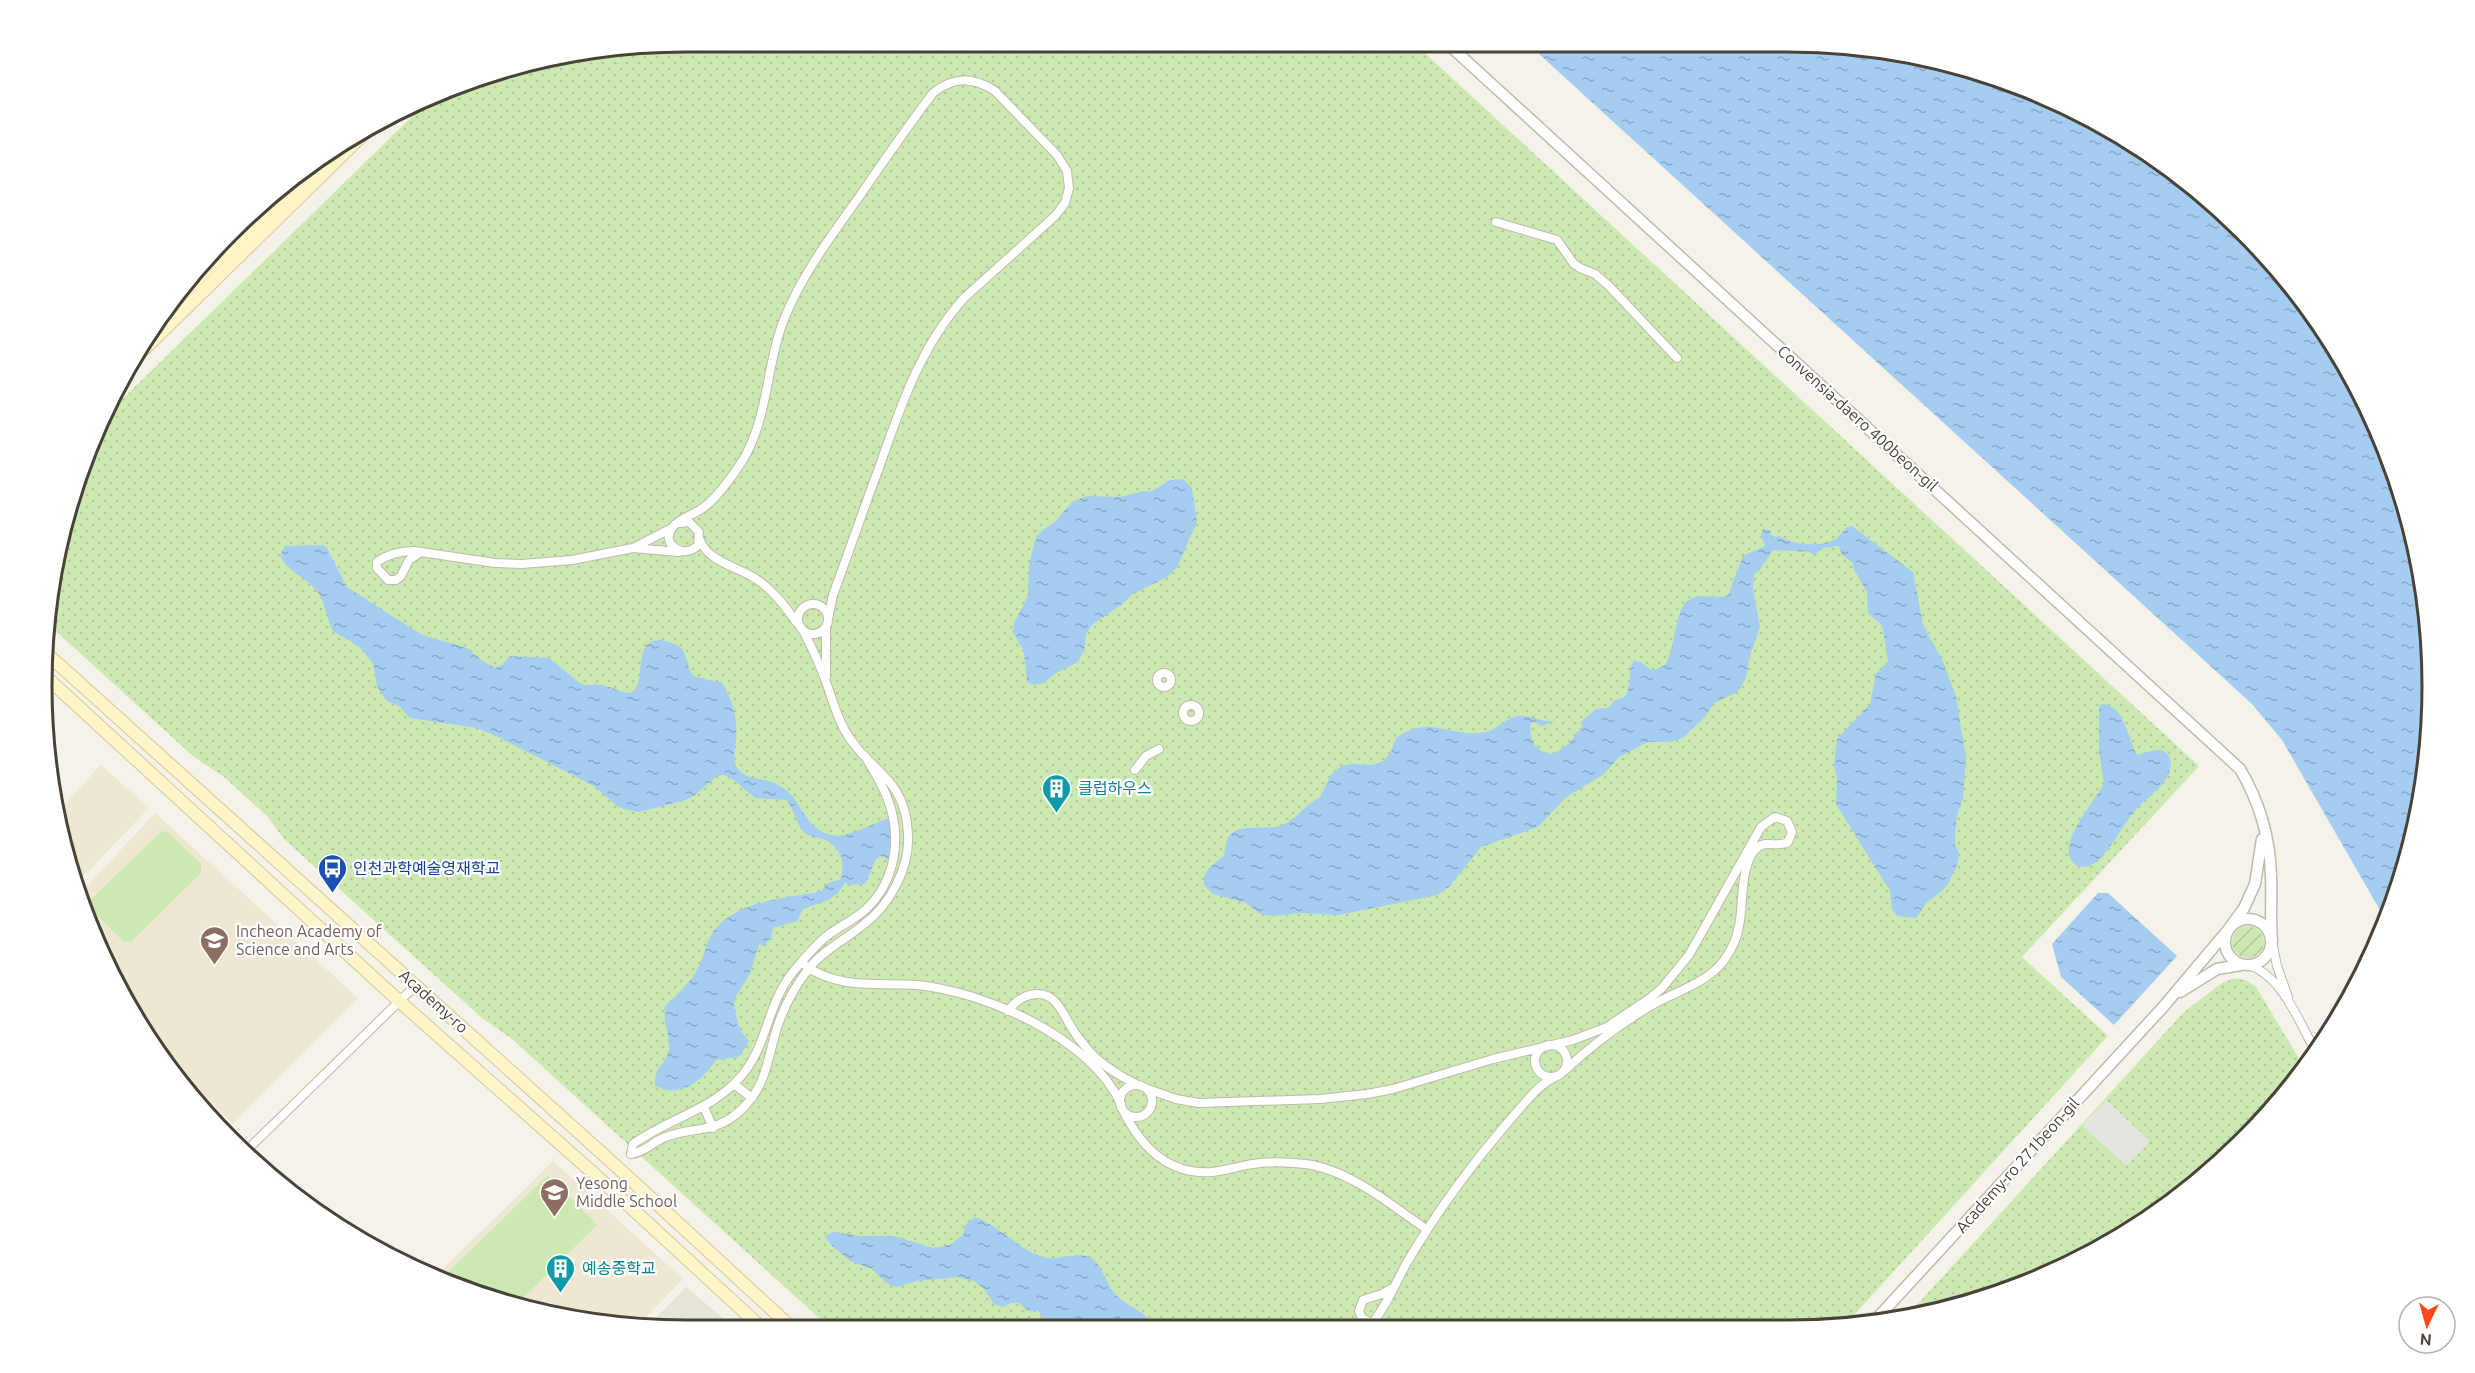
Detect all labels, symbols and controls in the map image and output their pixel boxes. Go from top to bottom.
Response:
street label: Convensia-daero 400beon-gil [1774,341,1942,495]
building icon: 클럽하우스 [1041,772,1073,814]
place label: 클럽하우스 [1078,779,1152,797]
bus stop icon: 인천과학예술영재학교 [316,852,348,894]
place label: 인천과학예술영재학교 [353,859,500,877]
place label: Incheon Academy of Science and Arts [236,922,383,958]
school or university icon: Incheon Academy of Science and Arts [199,924,231,966]
street label: Academy-ro [396,966,472,1036]
street label: Academy-ro 271beon-gil [1952,1094,2082,1236]
place label: Yesong Middle School [576,1174,677,1210]
school or university icon: Yesong Middle School [539,1176,571,1218]
building icon: 예송중학교 [545,1252,577,1294]
place label: 예송중학교 [582,1259,656,1277]
north arrow [2397,1295,2457,1355]
text: N [2419,1330,2432,1349]

